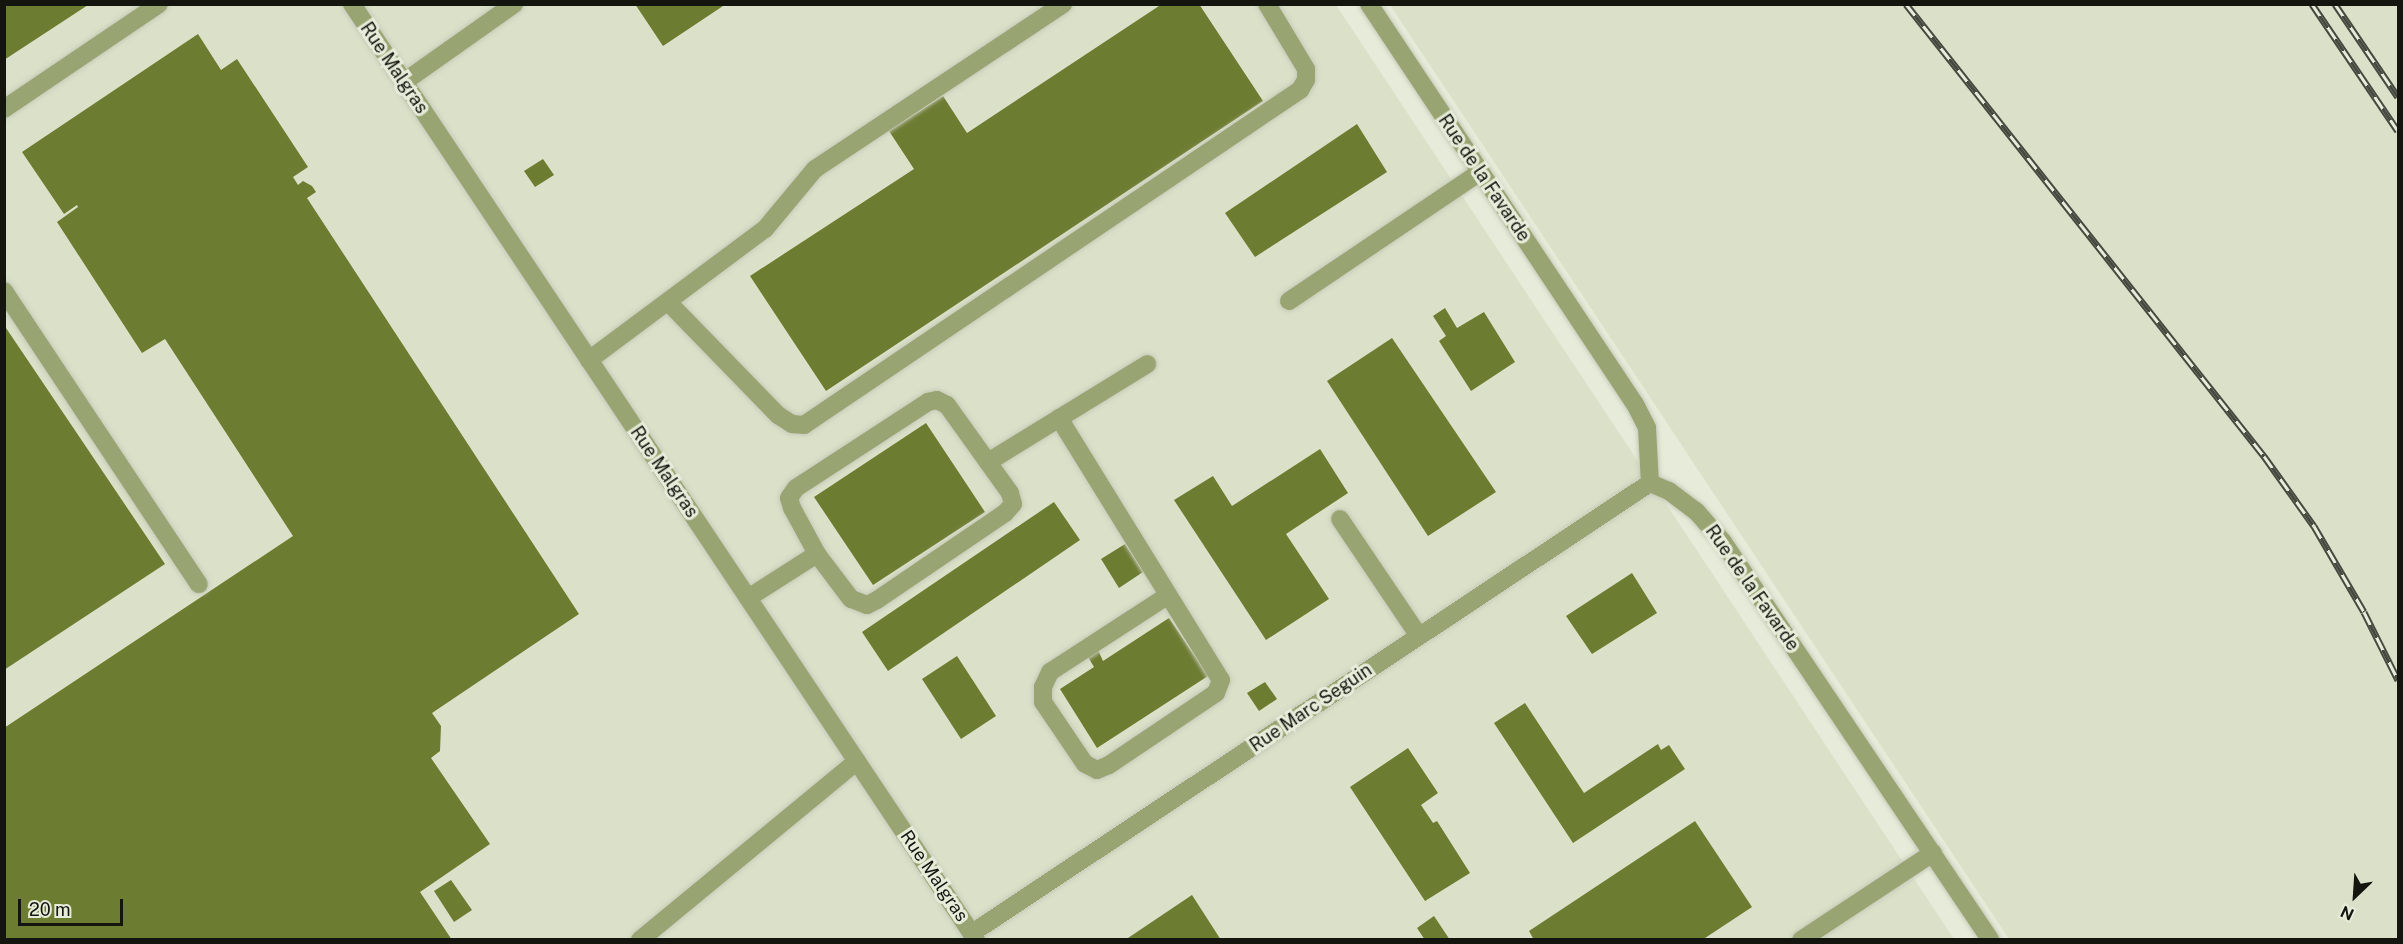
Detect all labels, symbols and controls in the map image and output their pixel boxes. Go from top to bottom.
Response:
street label: Rue Malgras [356,18,432,118]
street label: Rue de la Favarde [1433,110,1535,246]
street label: Rue Malgras [626,422,702,522]
street label: Rue de la Favarde [1700,521,1804,655]
street label: Rue Marc Seguin [1246,659,1376,757]
street label: Rue Malgras [896,826,972,926]
north arrow [2325,866,2385,926]
scale bar [21,887,126,925]
text: 20 m [29,899,71,920]
text: N [2338,902,2357,924]

